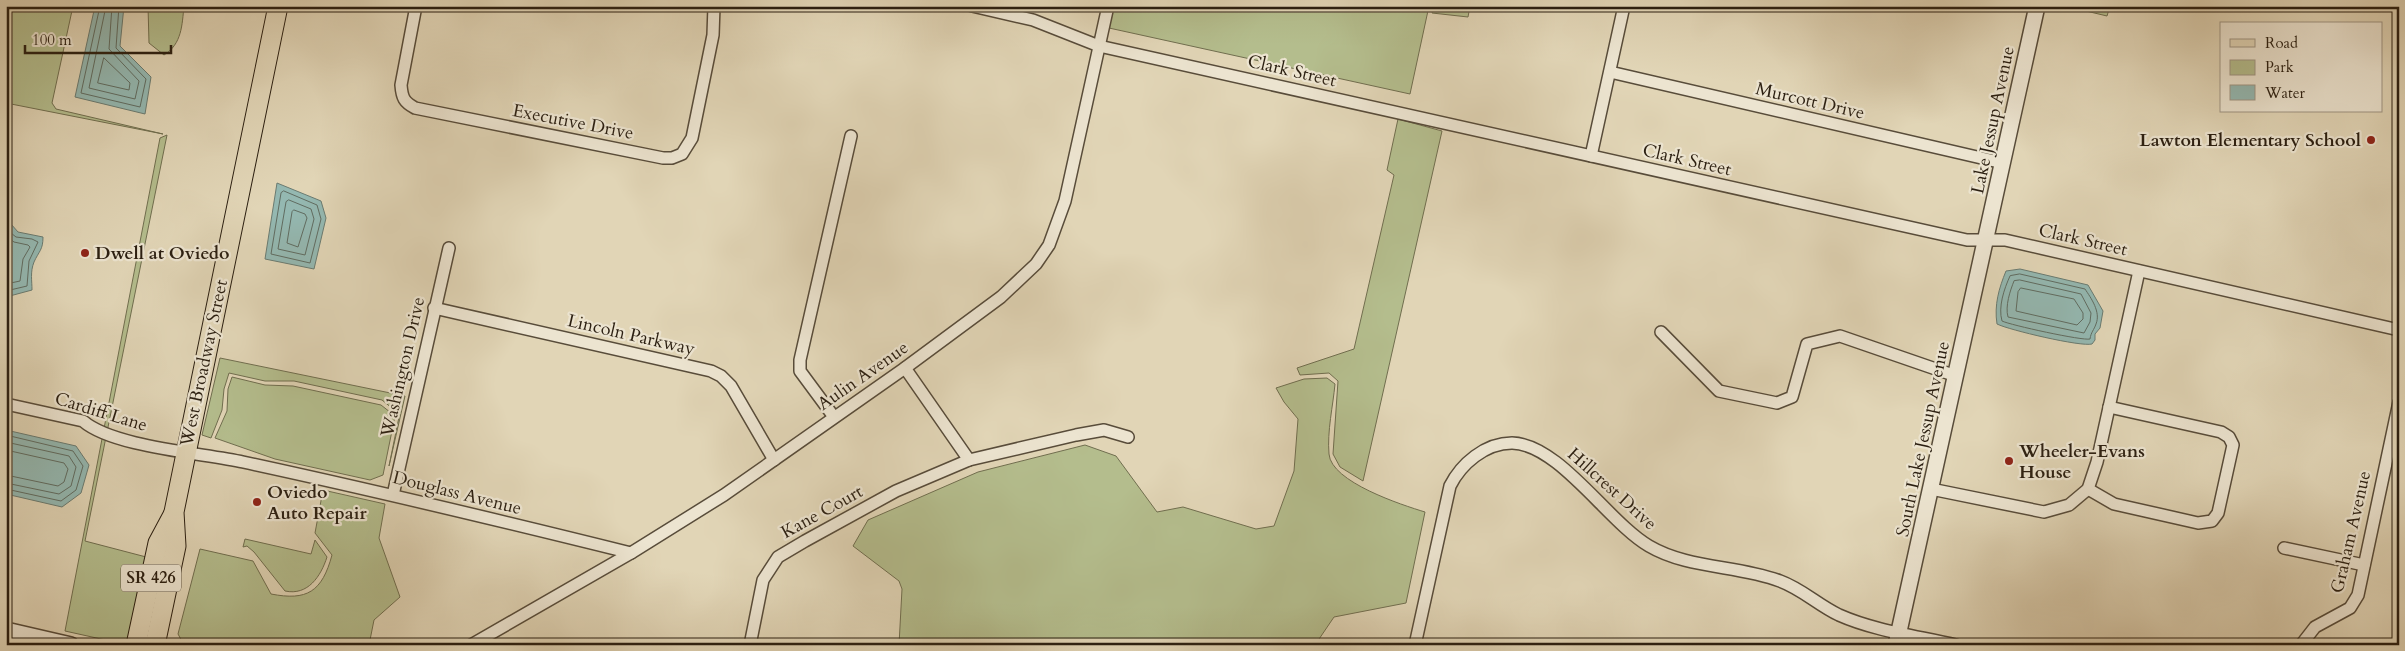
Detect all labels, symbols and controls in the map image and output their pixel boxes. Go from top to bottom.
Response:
scale bar [25,22,171,54]
legend [2220,22,2382,112]
text: 100 m [32,30,72,50]
text: Road [2265,33,2298,53]
street label: Lake Jessup Avenue [1965,44,2021,196]
street label: Clark Street [1245,49,1339,93]
text: Park [2265,57,2294,77]
street label: Murcott Drive [1753,76,1867,126]
text: Water [2264,83,2306,103]
street label: Executive Drive [510,98,636,146]
place label: Lawton Elementary School [2139,128,2361,153]
marker: Lawton Elementary School [2365,134,2377,146]
street label: Clark Street [1640,138,1734,182]
street label: Clark Street [2036,218,2130,262]
place label: Dwell at Oviedo [95,241,229,266]
marker: Dwell at Oviedo [79,247,91,259]
street label: West Broadway Street [174,277,234,450]
street label: Washington Drive [375,295,431,440]
street label: Lincoln Parkway [565,308,698,362]
street label: Aulin Avenue [813,335,913,417]
street label: South Lake Jessup Avenue [1890,339,1956,539]
street label: Cardiff Lane [52,386,150,438]
place label: Wheeler-Evans House [2018,439,2145,485]
street label: Hillcrest Drive [1562,442,1662,536]
marker: Wheeler-Evans House [2003,455,2015,467]
street label: Douglass Avenue [390,465,524,521]
street label: Graham Avenue [2325,468,2377,596]
street label: Kane Court [777,479,868,545]
place label: Oviedo Auto Repair [267,480,368,526]
marker: Oviedo Auto Repair [251,496,263,508]
road number: SR 426 [121,564,181,592]

